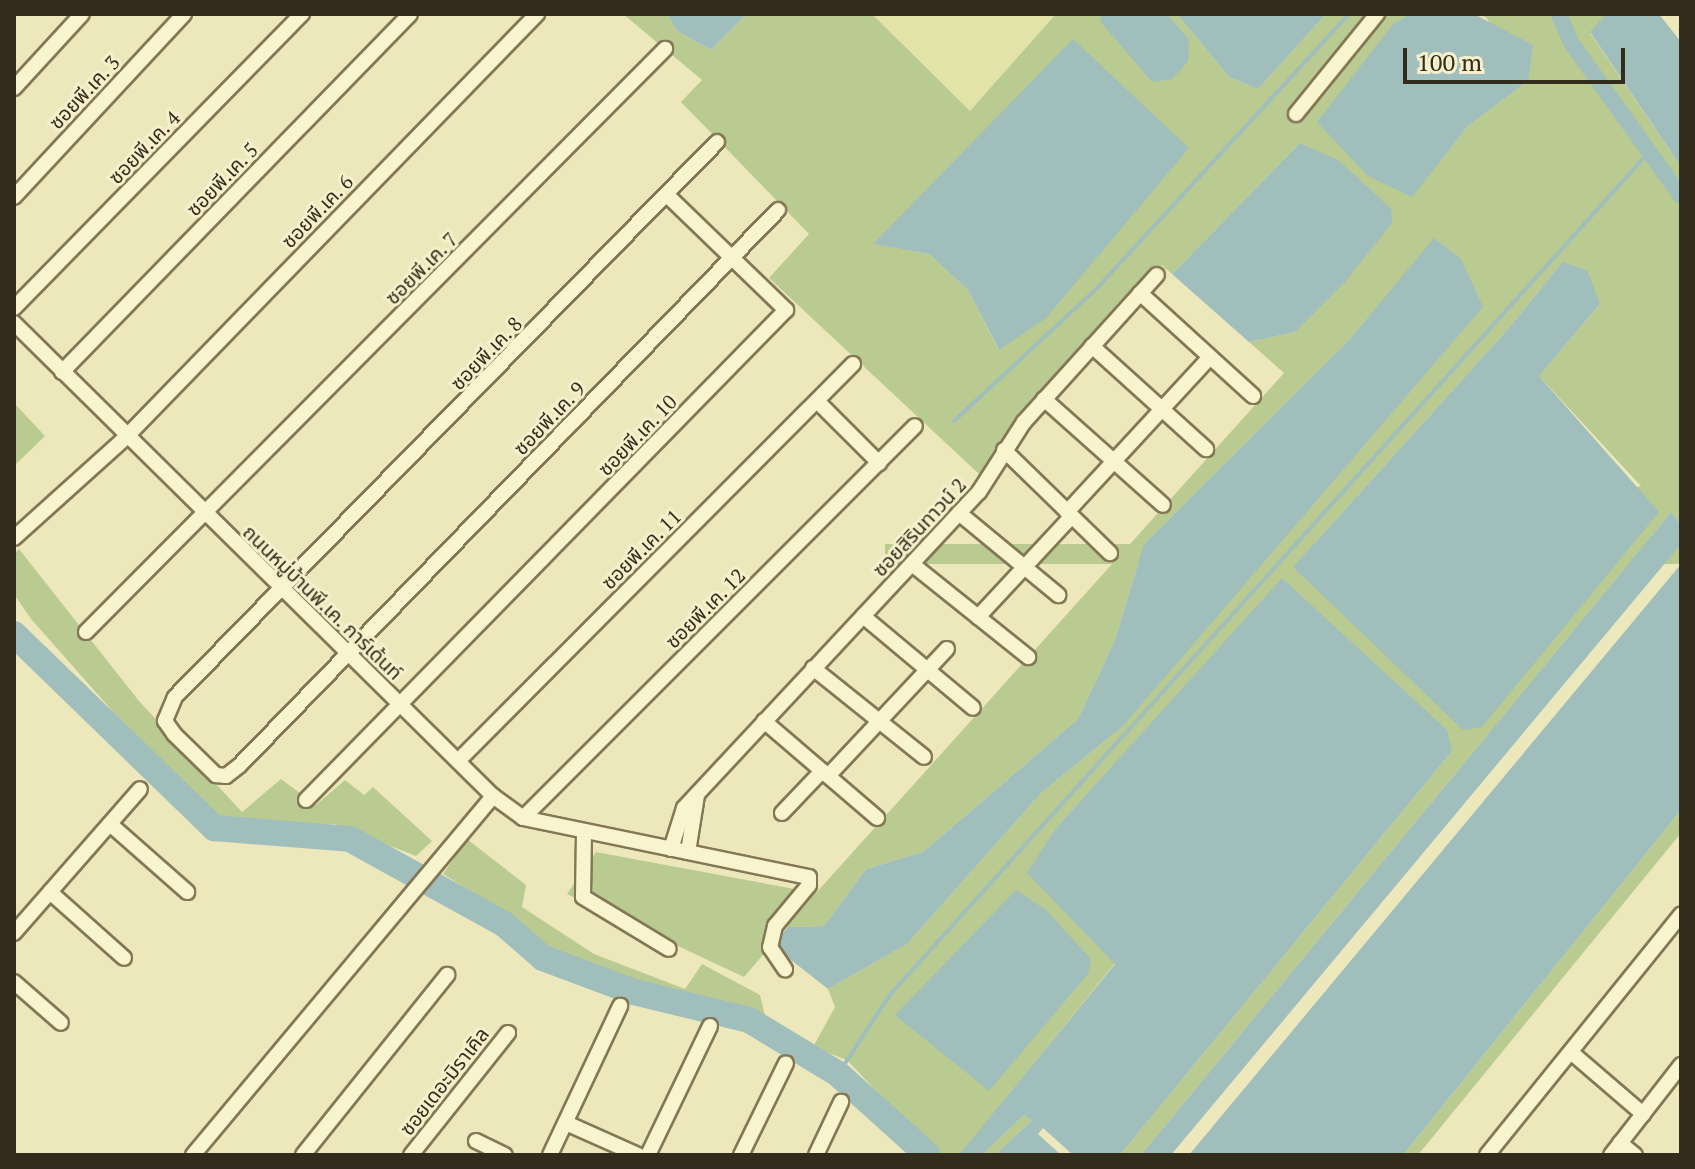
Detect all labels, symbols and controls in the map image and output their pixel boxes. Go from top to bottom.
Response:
scale bar [1407,32,1629,82]
text: 100 m [1417,46,1482,78]
street label: ซอยพี.เค. 3 [43,50,125,134]
street label: ซอยพี.เค. 4 [103,105,185,189]
street label: ซอยพี.เค. 5 [181,137,263,221]
street label: ซอยพี.เค. 6 [276,169,358,253]
street label: ซอยพี.เค. 7 [380,227,462,309]
street label: ซอยพี.เค. 8 [445,311,527,395]
street label: ซอยพี.เค. 9 [508,376,590,460]
street label: ซอยพี.เค. 10 [592,389,682,481]
street label: ซอยสิรินทาวน์ 2 [867,473,971,581]
street label: ซอยพี.เค. 11 [596,504,686,594]
street label: ถนนหมู่บ้านพี.เค. การ์เด้นท์ [238,519,408,685]
street label: ซอยพี.เค. 12 [660,563,750,653]
street label: ซอยเดอะมิราเคิล [394,1022,494,1140]

